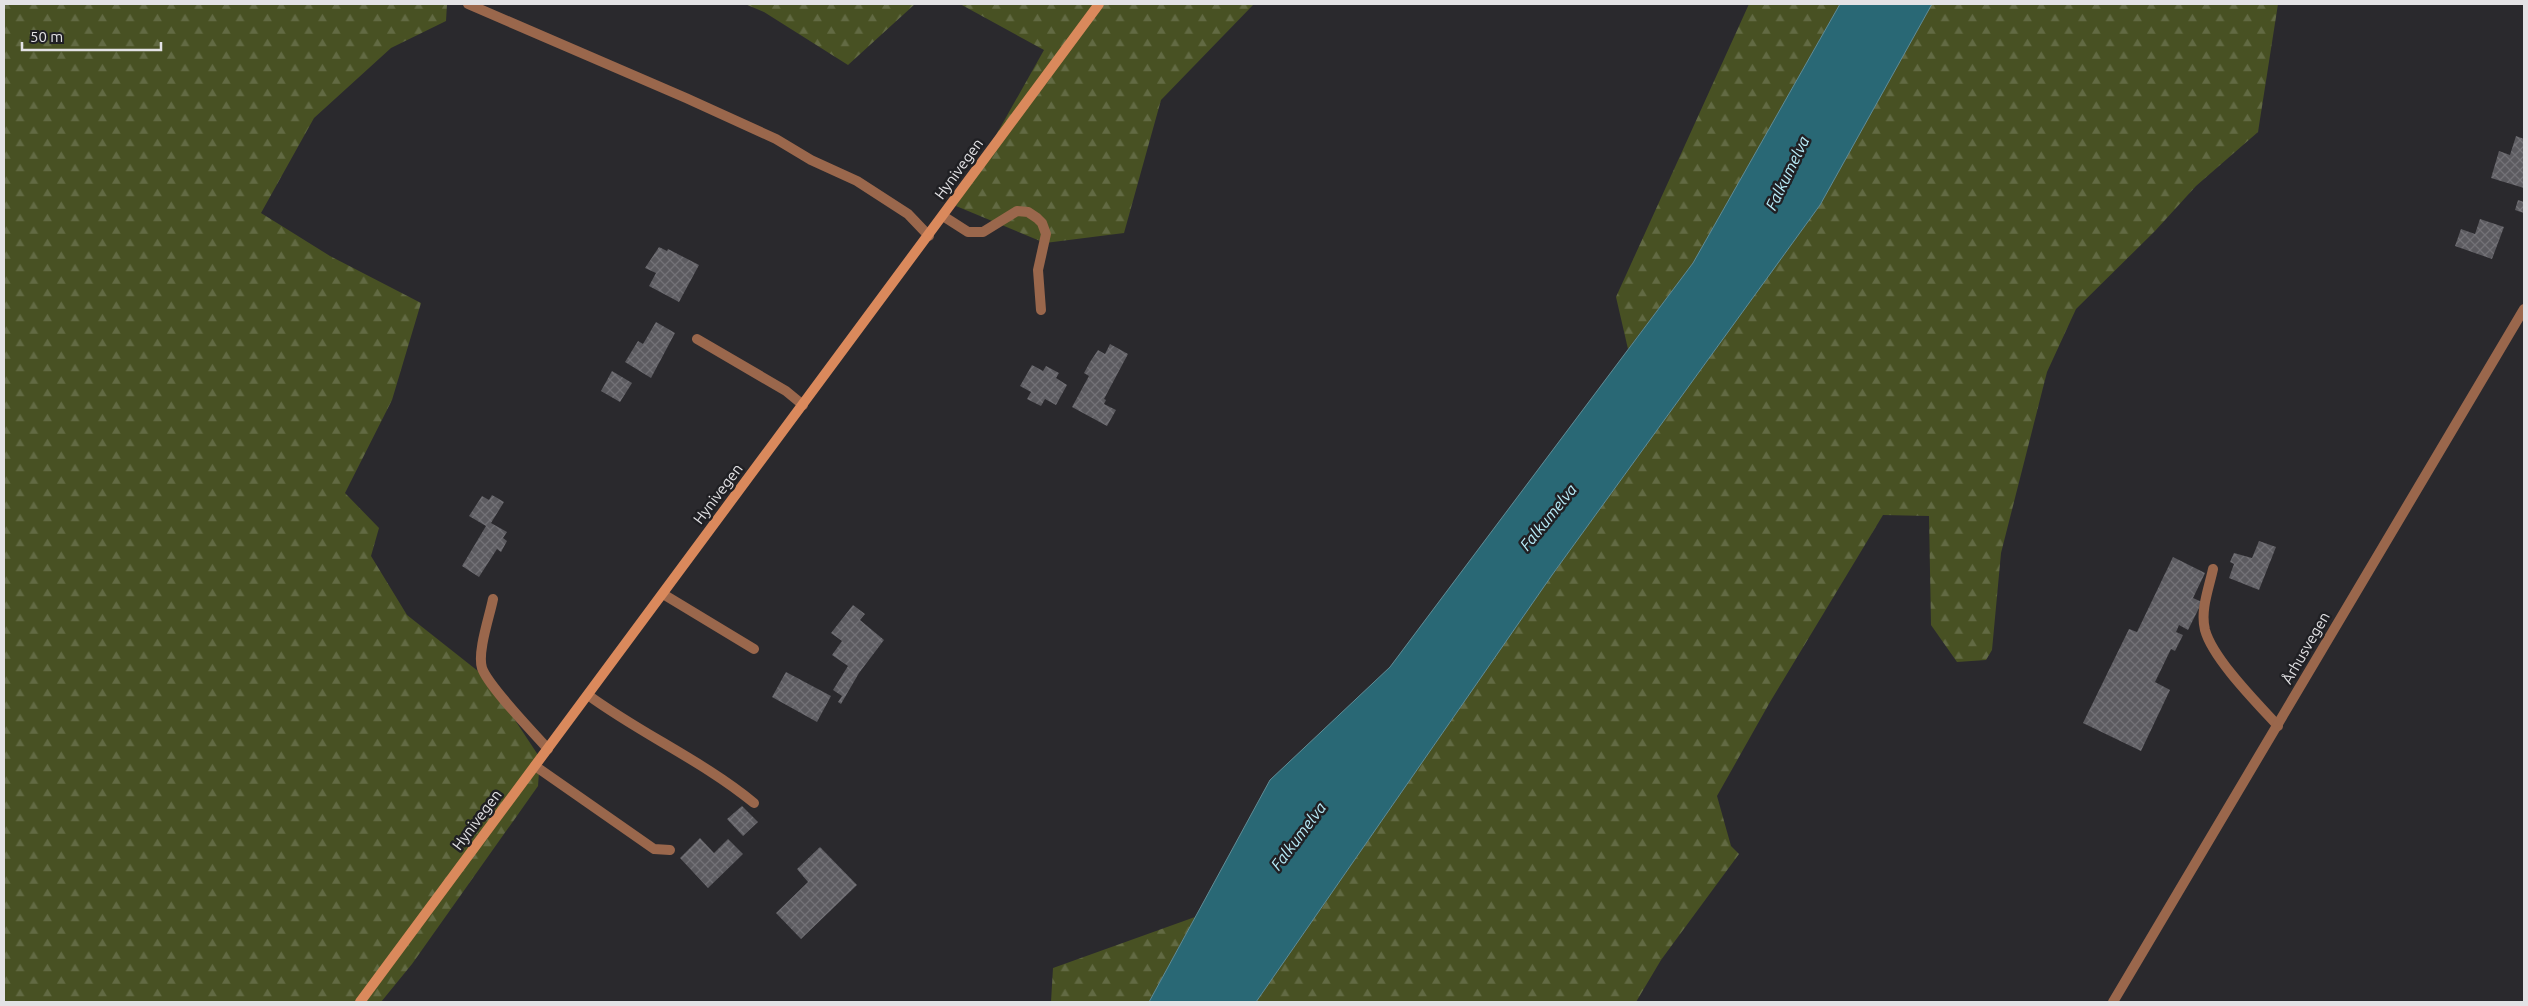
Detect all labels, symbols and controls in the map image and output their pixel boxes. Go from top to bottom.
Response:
scale bar [22,20,161,52]
text: 50 m [30,28,63,45]
water label: Falkumelva [1761,133,1813,213]
street label: Hynivegen [931,135,986,202]
street label: Hynivegen [689,460,746,527]
water label: Falkumelva [1516,480,1580,554]
street label: Århusvegen [2278,609,2333,687]
street label: Hynivegen [448,786,505,853]
water label: Falkumelva [1267,798,1329,873]

